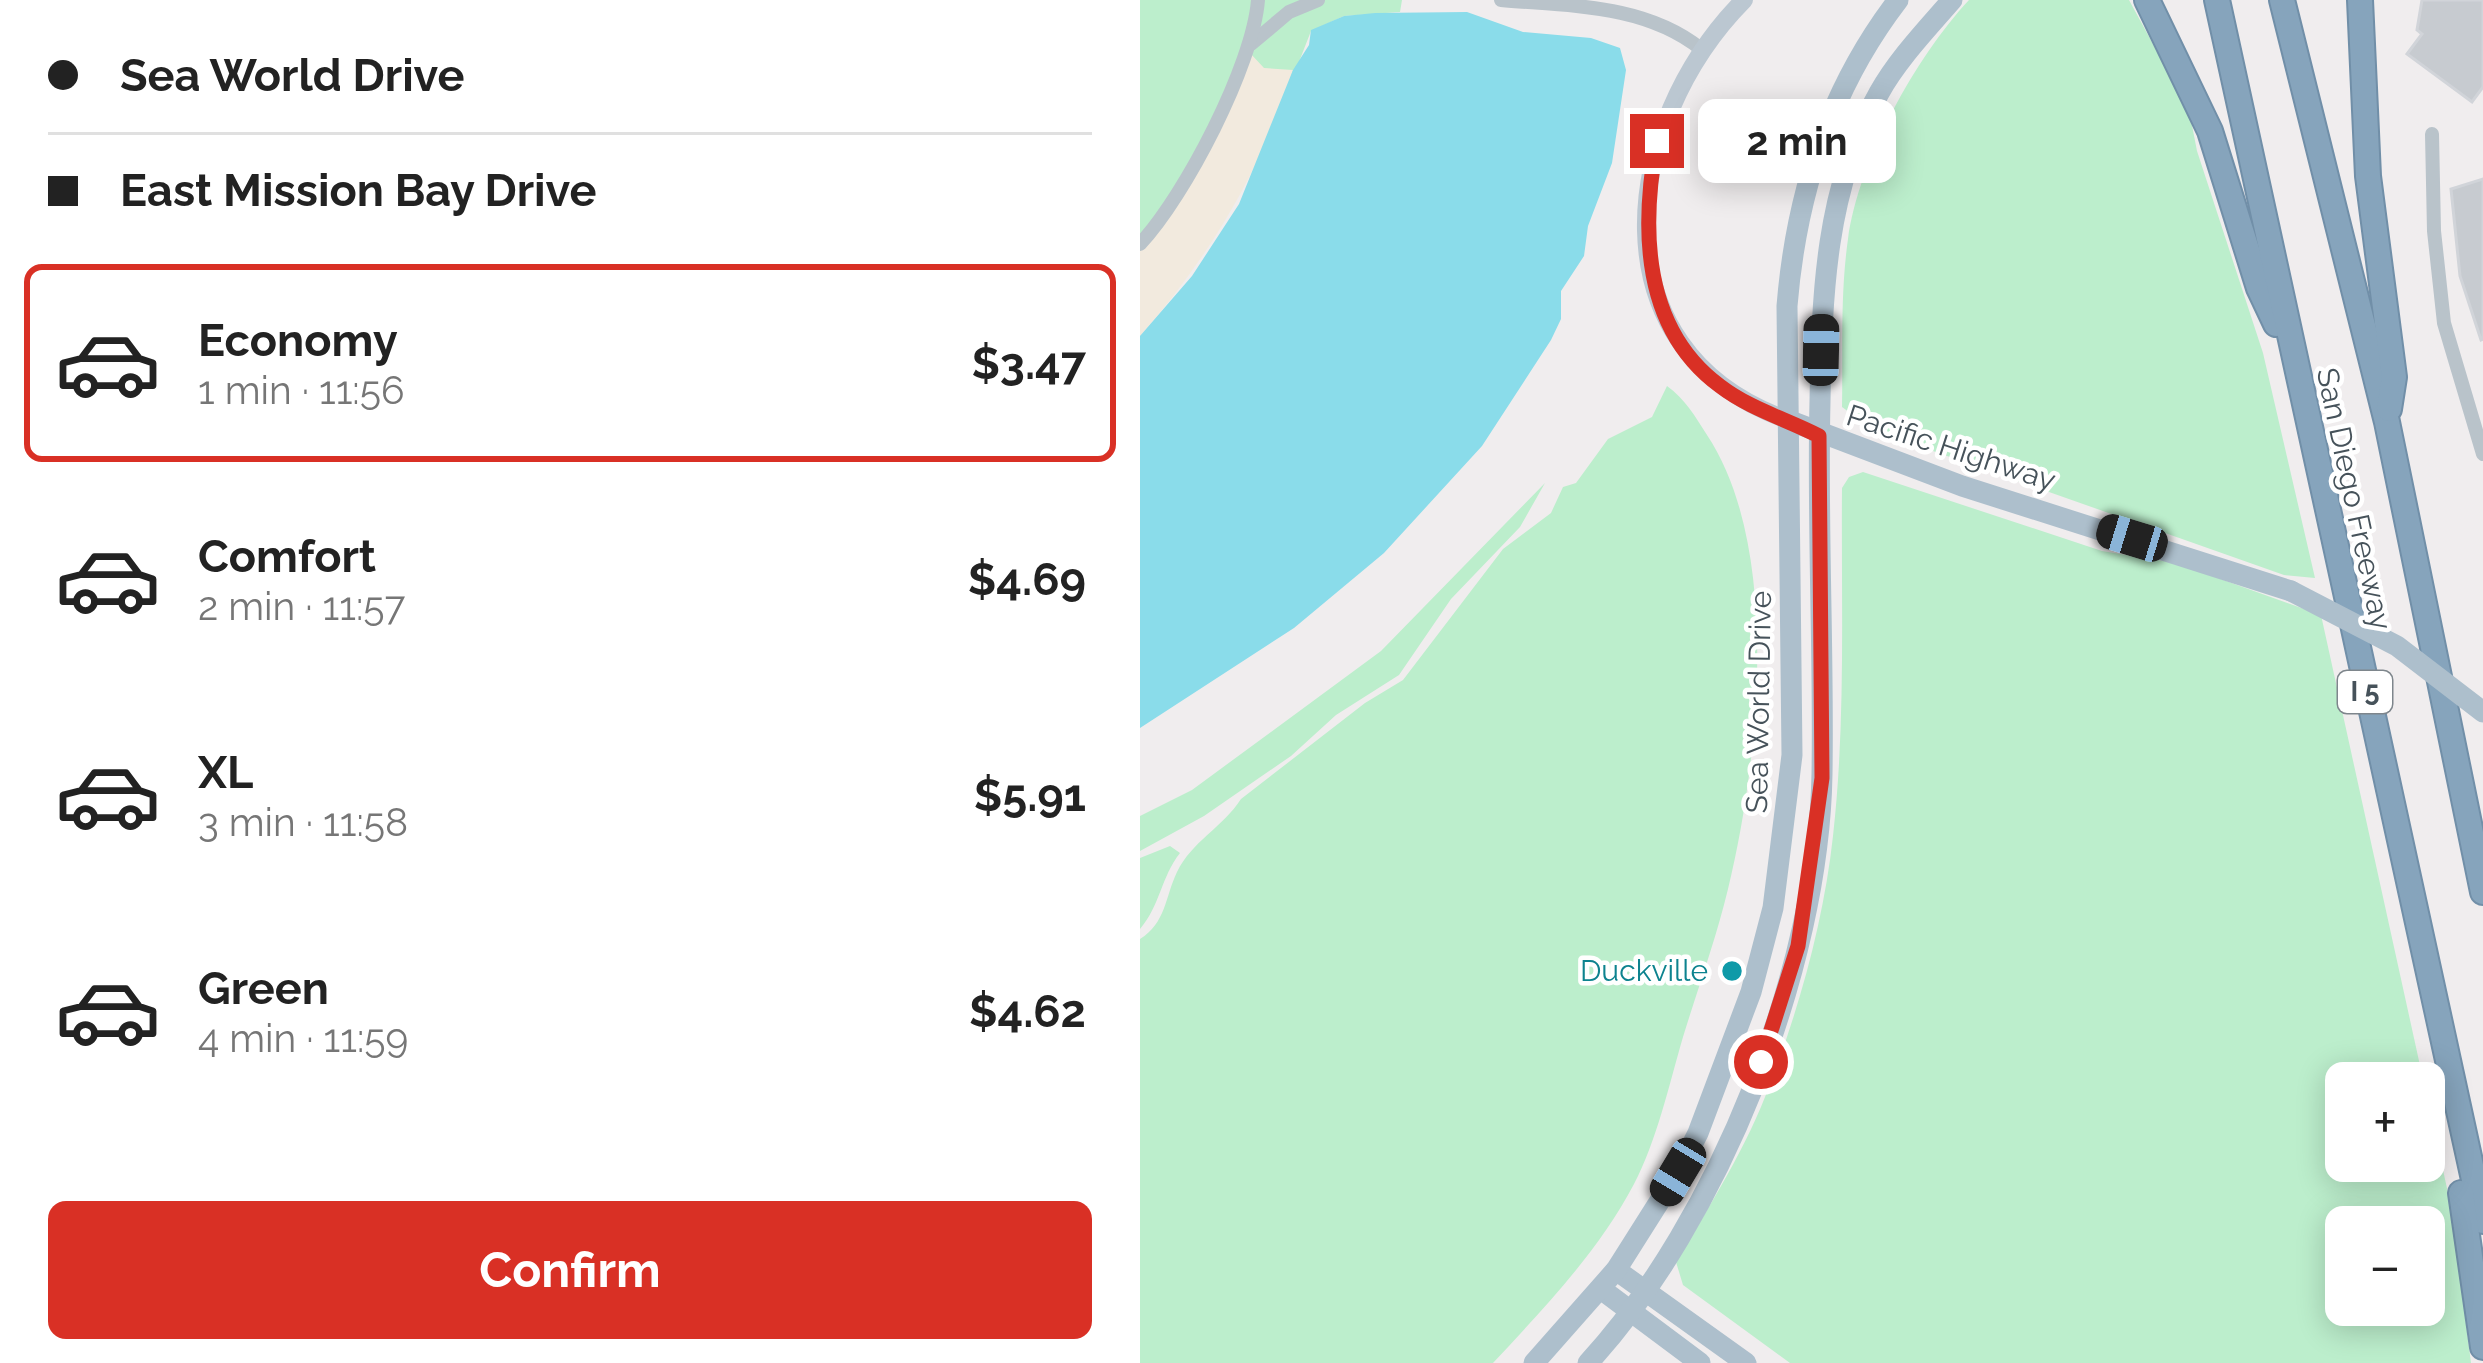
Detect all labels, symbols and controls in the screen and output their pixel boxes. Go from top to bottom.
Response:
text: Sea World Drive [120,49,465,102]
callout: 2 min [1699,99,1897,183]
route end [1630,114,1684,168]
text: 2 min [1746,118,1848,164]
text: East Mission Bay Drive [120,164,597,217]
icon: car [54,309,162,417]
text: Economy [198,314,398,367]
car [1802,314,1840,386]
text: $3.47 [972,337,1086,390]
street label: San Diego Freeway [2310,365,2399,633]
text: 1 min · 11:56 [198,367,404,413]
street label: Pacific Highway [1842,397,2060,498]
car [2092,510,2172,566]
icon: car [54,525,162,633]
text: Comfort [198,530,376,583]
text: $4.69 [968,553,1086,606]
text: 2 min · 11:57 [198,583,405,629]
street label: Sea World Drive [1739,590,1778,814]
road number: I 5 [2338,671,2392,713]
icon: car [54,741,162,849]
text: XL [198,746,253,799]
text: $5.91 [974,769,1086,822]
text: 3 min · 11:58 [198,799,408,845]
place label: Duckville [1580,953,1708,988]
icon: car [54,957,162,1065]
marker: Duckville [1719,958,1745,984]
text: Green [198,962,329,1015]
text: $4.62 [969,985,1086,1038]
text: 4 min · 11:59 [198,1015,408,1061]
route start [1734,1035,1788,1089]
map controls [2325,1062,2445,1326]
button: + [2325,1062,2445,1182]
car [1644,1132,1712,1212]
button: Confirm [48,1201,1092,1339]
button: − [2325,1206,2445,1326]

